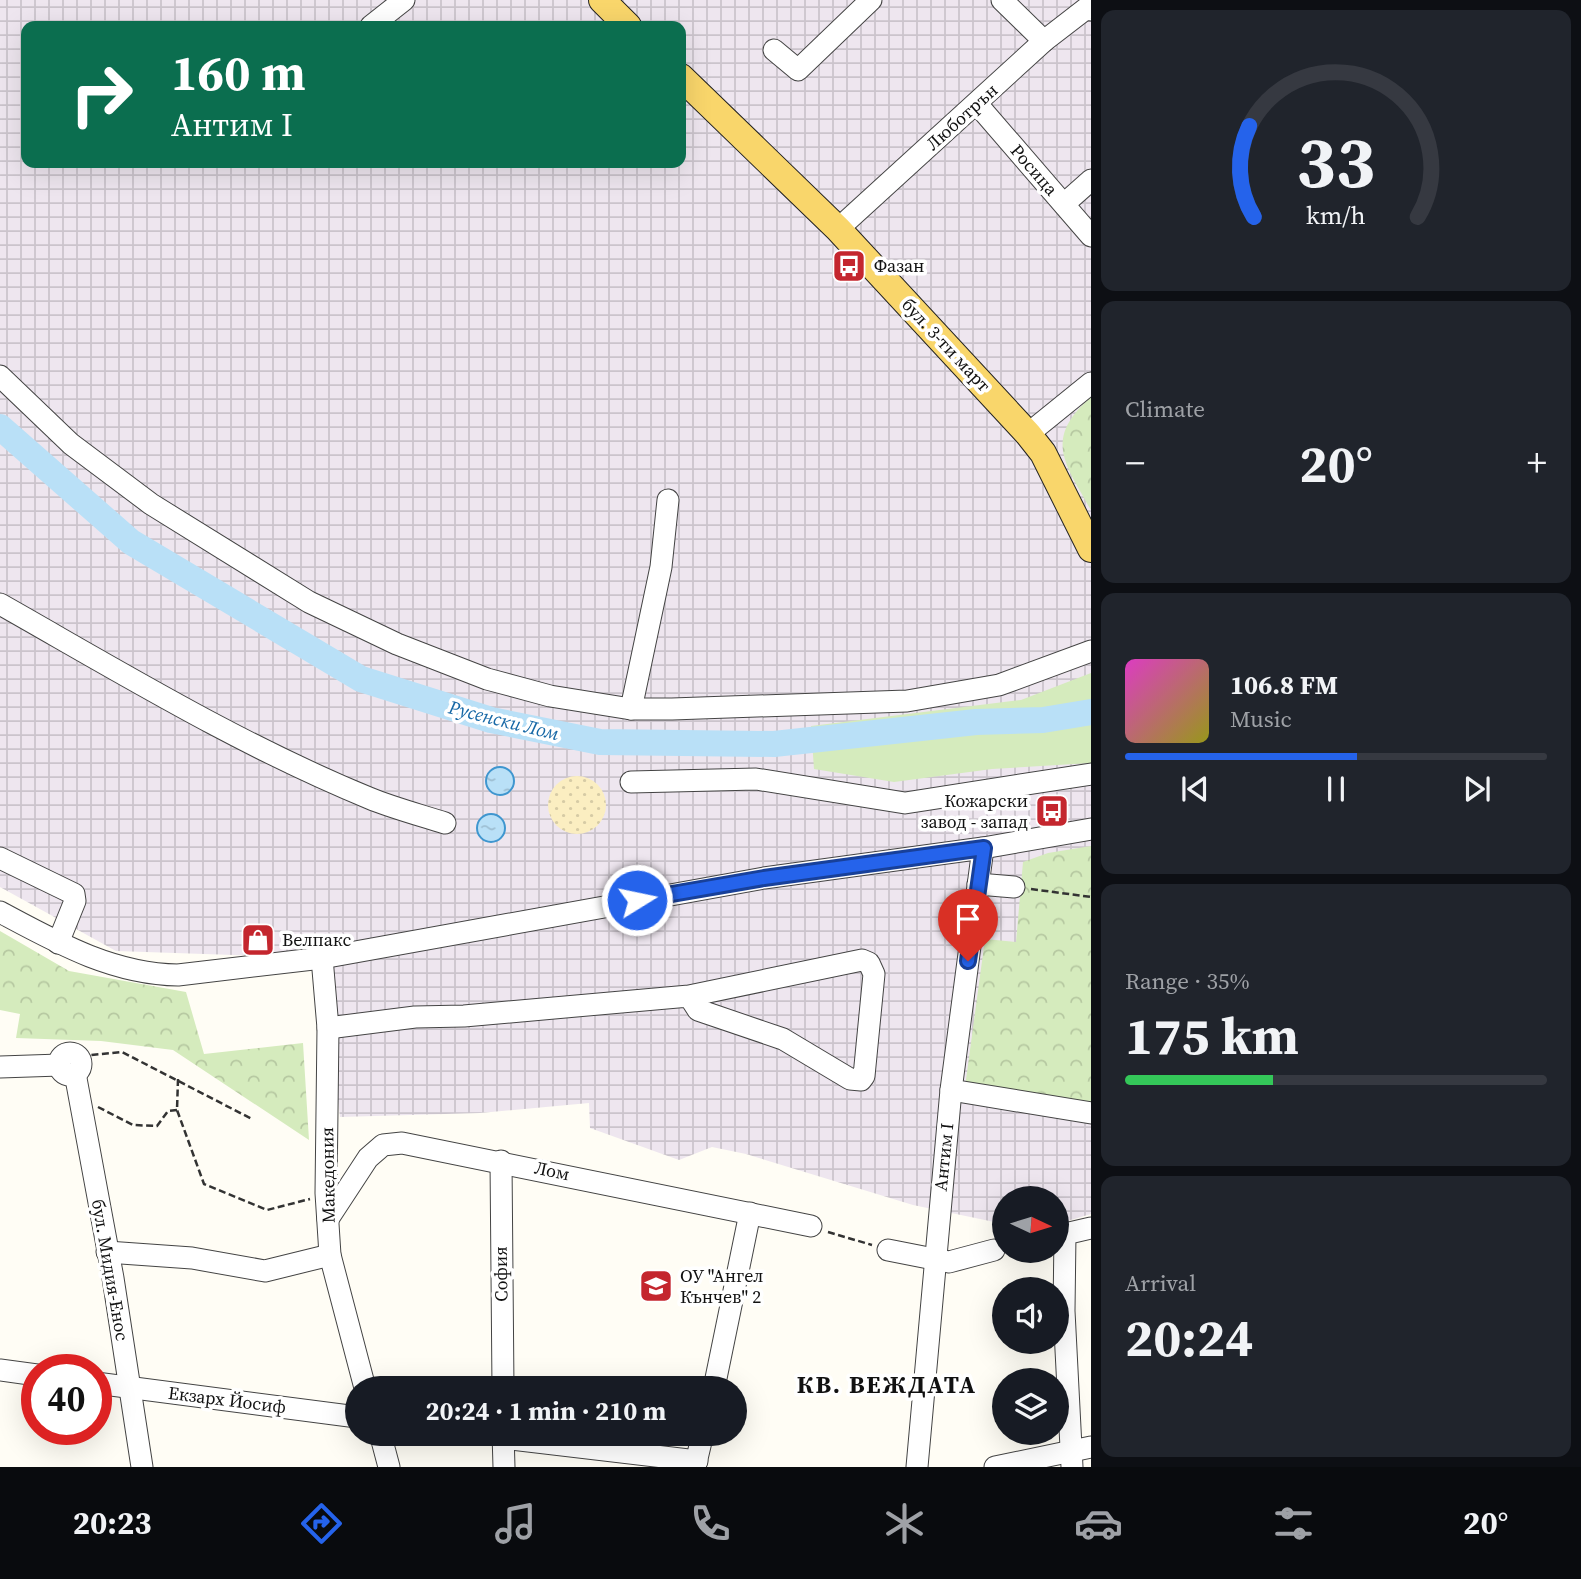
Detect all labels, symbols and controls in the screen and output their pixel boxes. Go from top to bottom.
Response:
text: 160 m [171,39,306,106]
icon: right [56,49,147,140]
street label: Люботрън [920,78,1003,156]
text: Антим I [171,103,293,147]
text: 33 [1297,112,1375,211]
street label: Росица [1005,138,1064,201]
text: km/h [1306,198,1366,232]
bus stop icon: Фазан [830,247,868,285]
place label: Фазан [874,253,924,278]
street label: бул. 3-ти март [896,292,997,397]
text: Climate [1125,393,1205,425]
text: 20° [1299,428,1373,499]
text: − [1125,437,1145,489]
text: + [1527,437,1547,489]
text: 106.8 FM [1230,667,1338,703]
water label: Русенски Лом [445,693,562,746]
text: Music [1230,703,1292,735]
icon: previous [1176,770,1214,808]
icon: pause [1317,770,1355,808]
icon: next [1458,770,1496,808]
place label: Кожарски завод - запад [921,788,1028,834]
bus stop icon: Кожарски завод - запад [1033,792,1071,830]
position arrow [600,863,674,937]
pin [938,889,998,961]
icon: arrive [949,900,987,938]
shop icon: Велпакс [239,921,277,959]
place label: Велпакс [282,927,351,952]
text: Range · 35% [1125,965,1250,997]
text: 175 km [1125,1000,1299,1071]
street label: Антим I [927,1122,960,1192]
street label: Македония [314,1127,341,1223]
street label: Лом [532,1155,572,1186]
north arrow [992,1186,1069,1264]
map controls [992,1186,1069,1445]
street label: бул. Мидия-Енос [86,1197,135,1343]
street label: София [488,1246,513,1302]
place label: ОУ ''Ангел Кънчев'' 2 [680,1263,763,1309]
school or university icon: ОУ ''Ангел Кънчев'' 2 [637,1267,675,1305]
text: Arrival [1125,1267,1196,1299]
button: sound [992,1277,1069,1354]
text: 20:24 [1125,1302,1253,1373]
speed limit sign: 40 [21,1354,112,1445]
district label: КВ. ВЕЖДАТА [797,1368,977,1401]
button: layers [992,1368,1069,1445]
street label: Екзарх Йосиф [167,1380,287,1419]
text: 20:24 · 1 min · 210 m [426,1393,666,1429]
icon: directions [297,1499,346,1548]
icon: music [491,1499,540,1548]
icon: phone [686,1499,735,1548]
icon: climate [880,1499,929,1548]
icon: car [1074,1499,1123,1548]
icon: filters [1269,1499,1318,1548]
text: 20:23 [73,1501,152,1545]
text: 20° [1463,1501,1508,1545]

